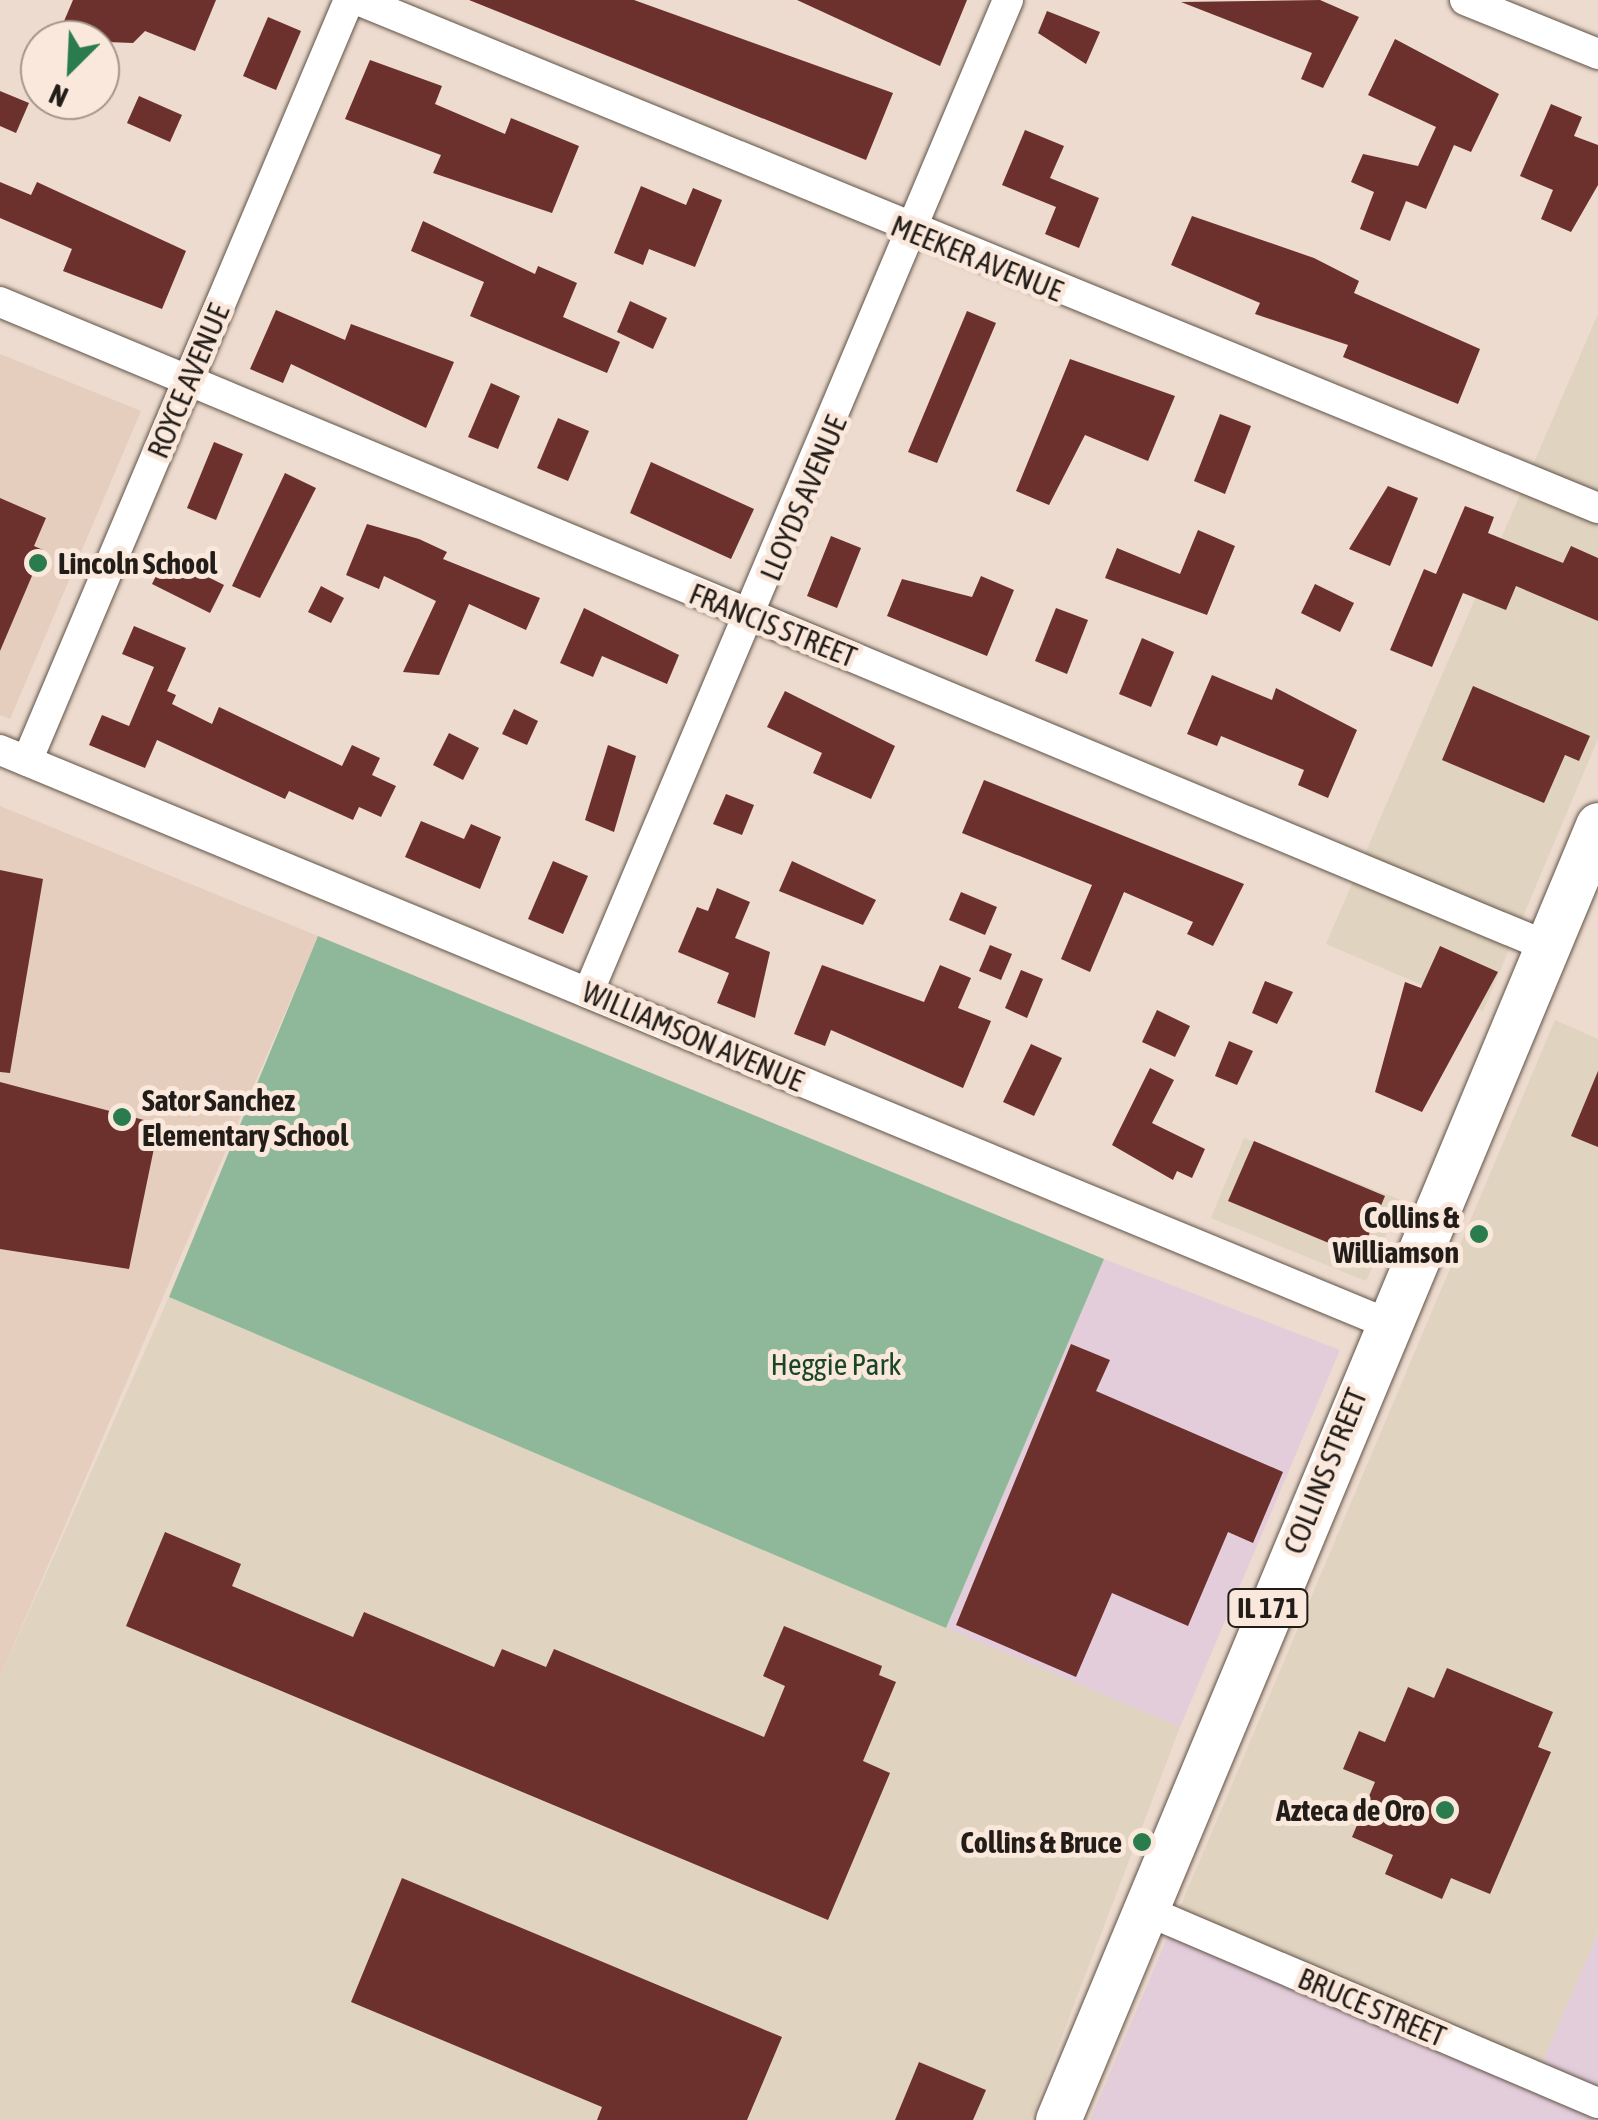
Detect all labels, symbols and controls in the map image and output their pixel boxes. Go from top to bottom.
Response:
north arrow [20,20,120,120]
text: N [45,78,73,114]
street label: MEEKER AVENUE [886,207,1068,309]
street label: ROYCE AVENUE [139,299,237,463]
street label: LLOYDS AVENUE [752,410,854,586]
place label: Lincoln School [58,545,217,581]
marker: Lincoln School [27,552,49,574]
street label: FRANCIS STREET [684,575,862,675]
street label: WILLIAMSON AVENUE [577,973,809,1099]
place label: Sator Sanchez Elementary School [142,1082,348,1152]
marker: Sator Sanchez Elementary School [111,1106,133,1128]
place label: Collins & Williamson [1333,1199,1459,1270]
marker: Collins & Williamson [1468,1223,1490,1245]
park label: Heggie Park [771,1346,901,1382]
street label: COLLINS STREET [1275,1383,1375,1559]
road number: IL 171 [1226,1585,1310,1631]
place label: Azteca de Oro [1276,1792,1425,1828]
marker: Azteca de Oro [1434,1799,1456,1821]
place label: Collins & Bruce [960,1824,1122,1860]
marker: Collins & Bruce [1131,1831,1153,1853]
street label: BRUCE STREET [1293,1960,1451,2054]

